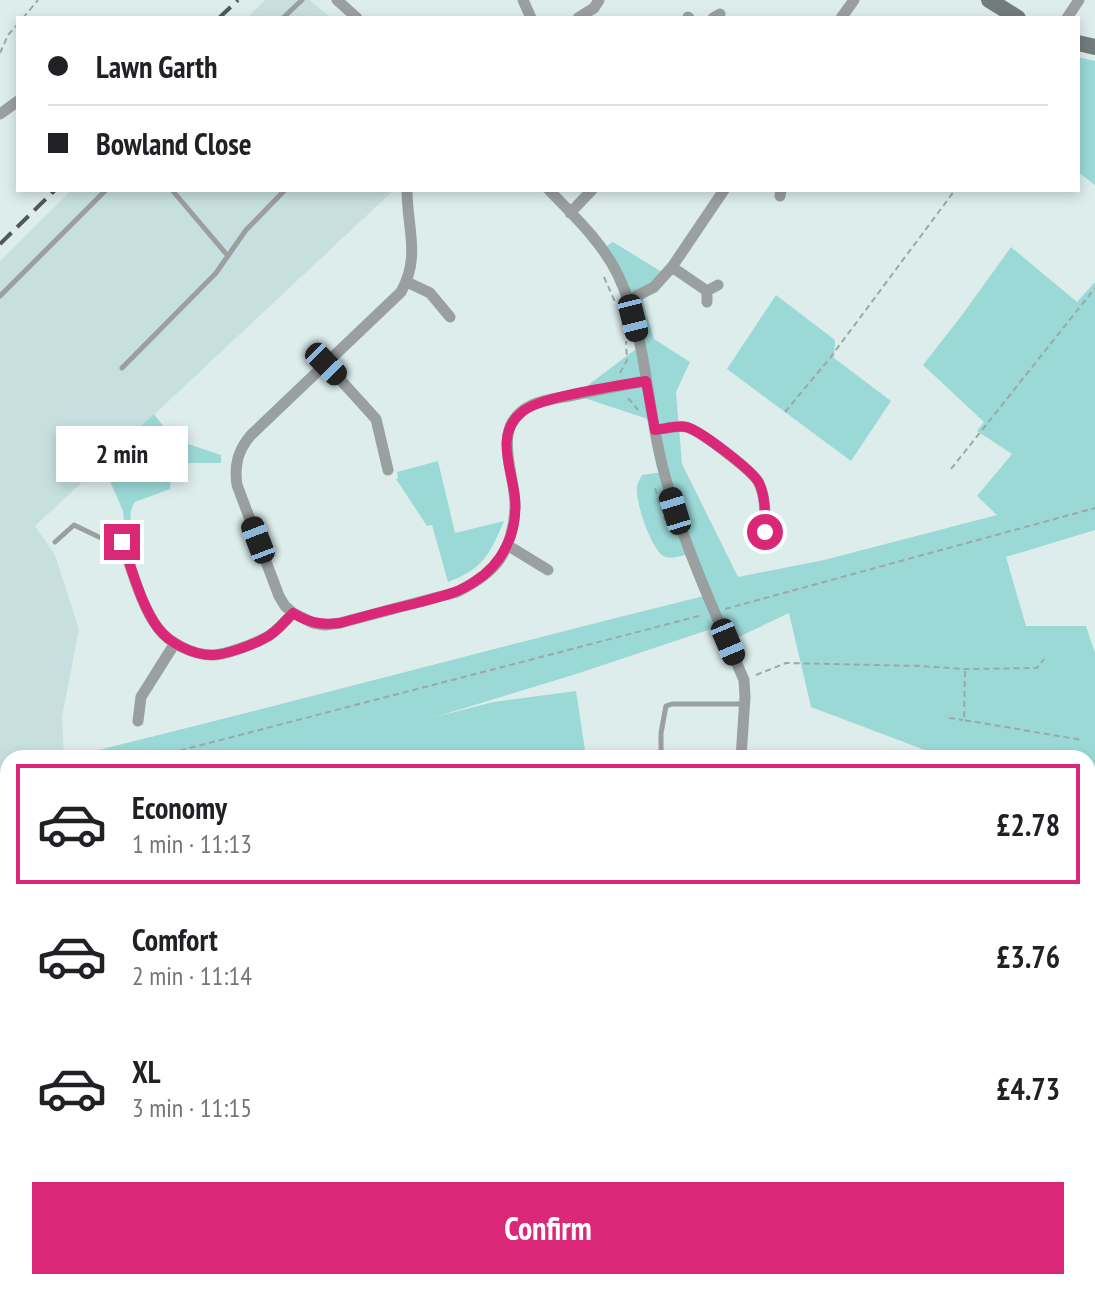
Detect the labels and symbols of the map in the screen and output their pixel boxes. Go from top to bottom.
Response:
car [616,292,650,344]
car [301,338,351,390]
callout: 2 min [56,426,188,482]
car [657,485,693,537]
car [238,513,278,567]
route start [747,514,783,550]
route end [104,524,140,560]
car [708,615,748,669]

